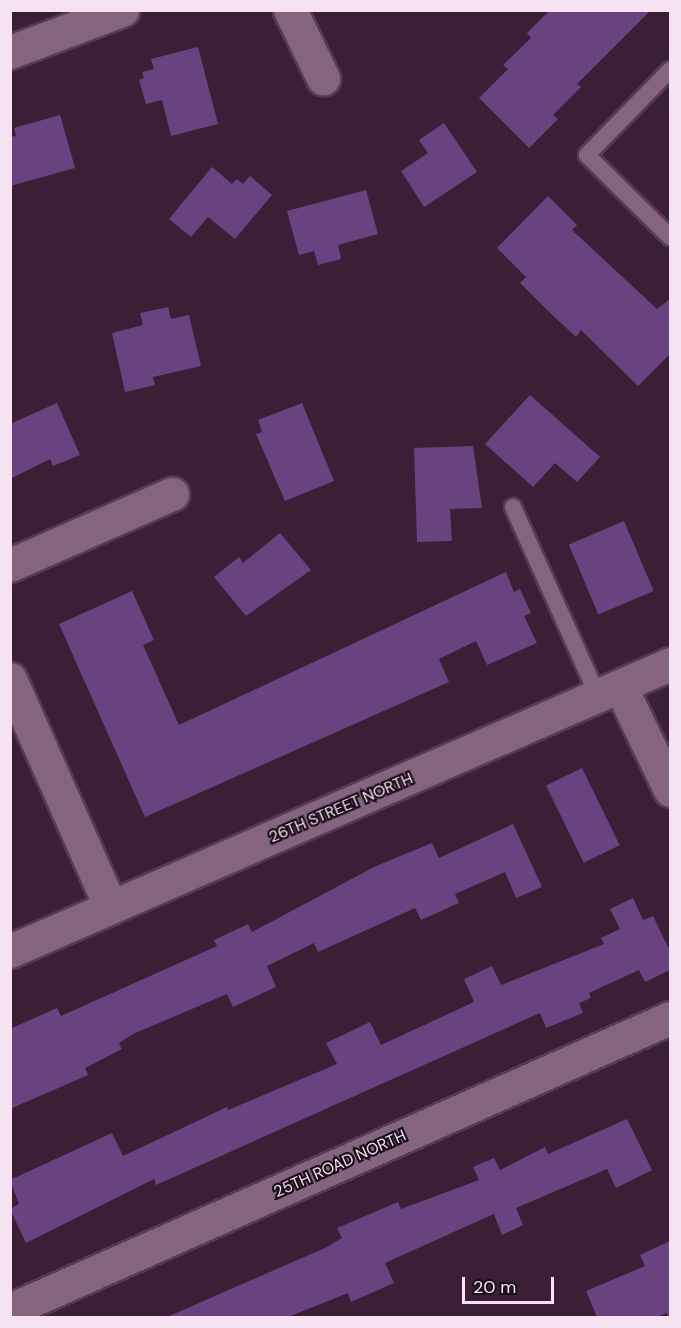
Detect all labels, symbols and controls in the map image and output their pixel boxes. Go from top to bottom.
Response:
street label: 26TH STREET NORTH [266,769,416,847]
street label: 25TH ROAD NORTH [271,1126,409,1202]
scale bar [465,1265,556,1303]
text: 20 m [473,1275,516,1299]

